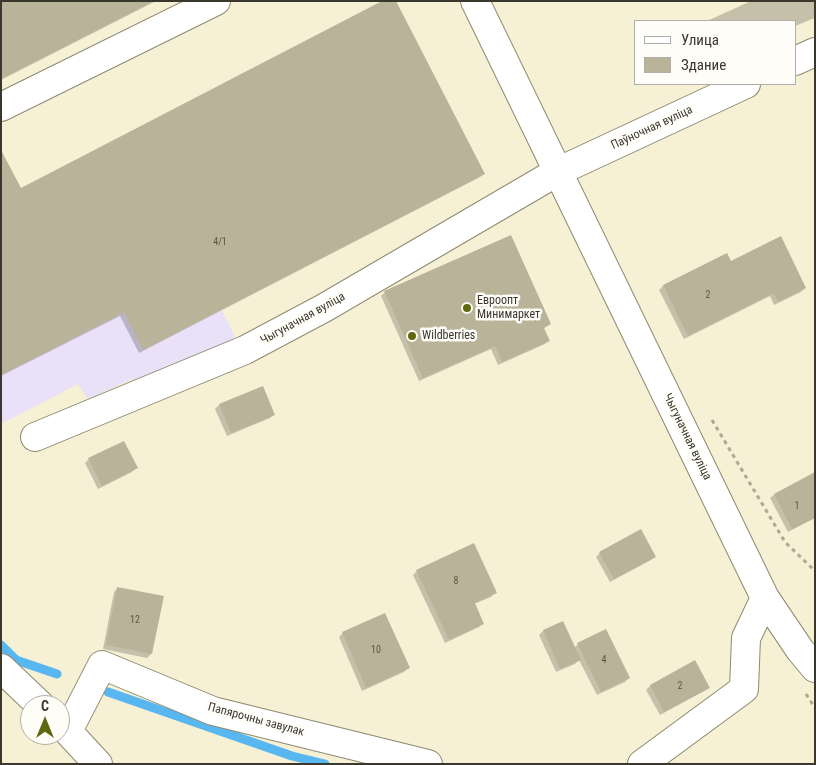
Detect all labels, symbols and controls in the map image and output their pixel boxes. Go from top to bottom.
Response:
legend [634,20,796,85]
text: Улица [681,31,719,49]
text: Здание [681,56,726,74]
street label: Паўночная вуліца [609,103,695,153]
house number: 4/1 [213,236,227,248]
house number: 2 [706,289,710,301]
street label: Чыгуначная вуліца [258,290,348,348]
place label: Евроопт Минимаркет [477,294,540,322]
marker: Евроопт Минимаркет [461,302,473,314]
place label: Wildberries [422,329,475,343]
marker: Wildberries [406,330,418,342]
street label: Чыгуначная вуліца [660,391,714,483]
house number: 1 [795,500,799,512]
house number: 8 [454,575,458,587]
house number: 12 [130,614,140,626]
house number: 10 [371,644,381,656]
house number: 4 [602,654,606,666]
house number: 2 [678,680,682,692]
north arrow [20,695,70,745]
text: С [41,698,49,714]
street label: Папярочны завулак [206,700,306,740]

